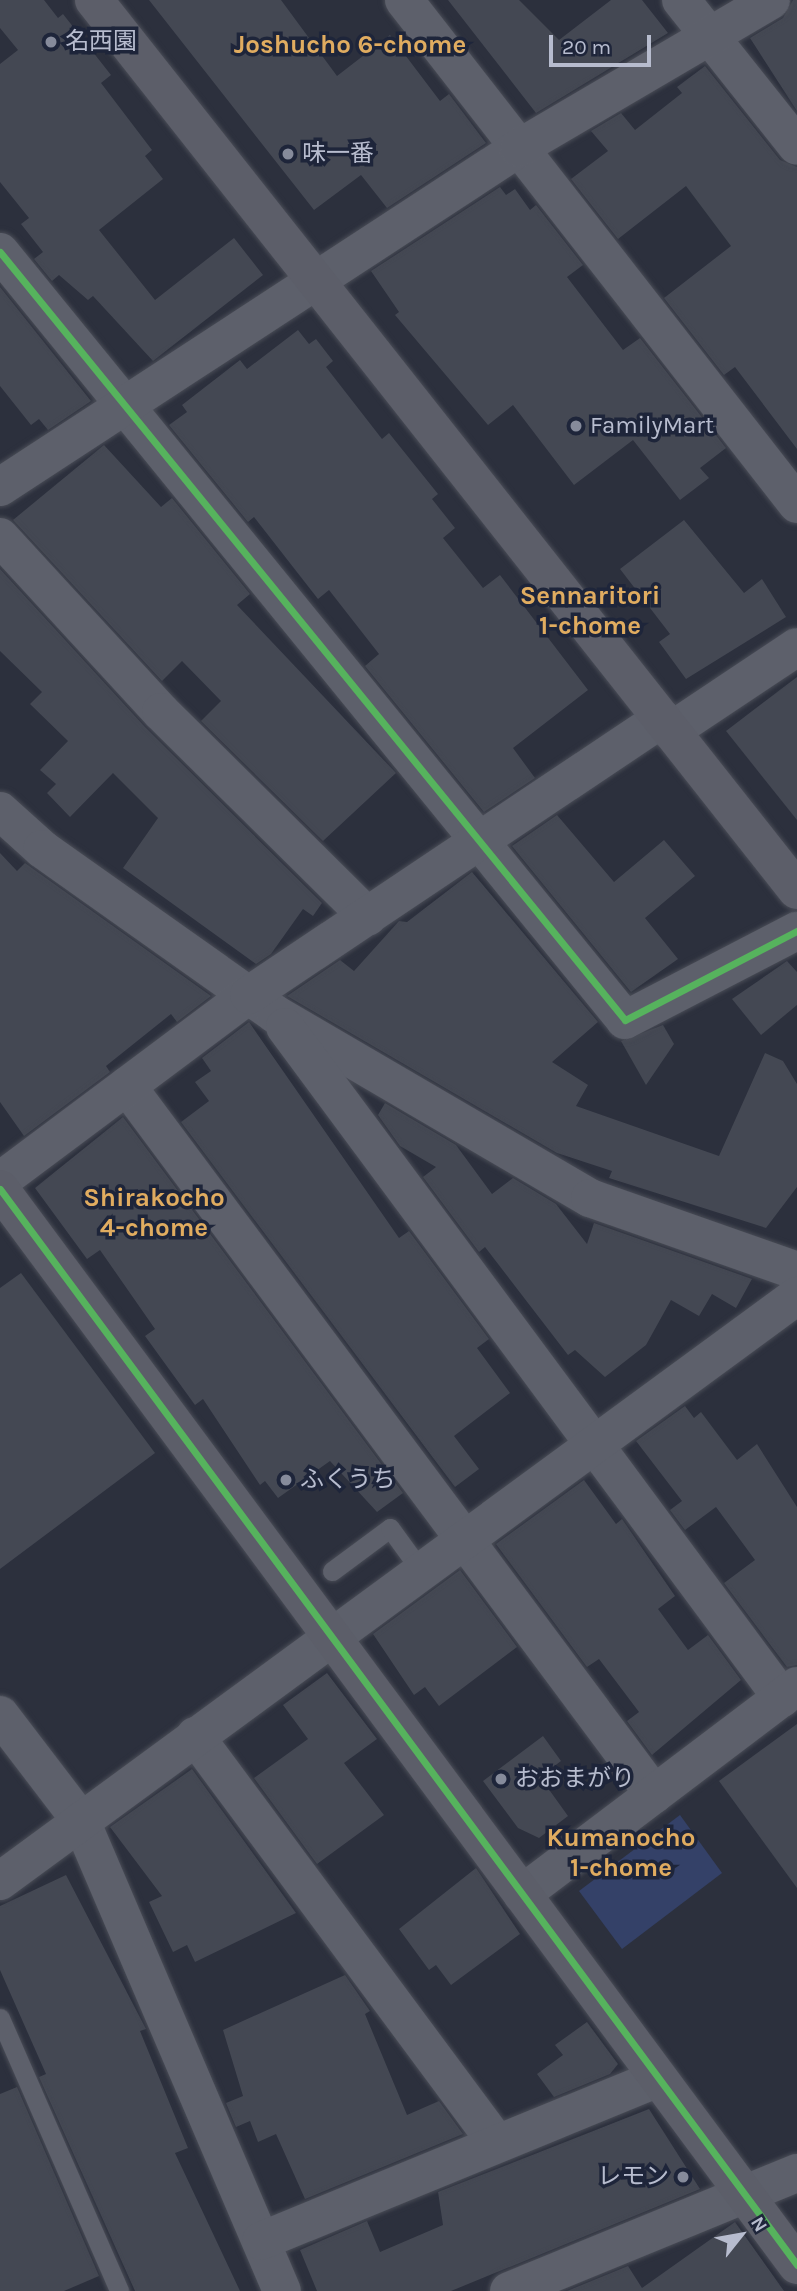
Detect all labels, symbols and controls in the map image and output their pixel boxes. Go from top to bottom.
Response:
scale bar [552,21,654,65]
place label: 名西園 [65,28,137,56]
district label: Joshucho 6-chome [234,29,466,61]
marker: 名西園 [43,34,59,50]
text: 20 m [562,35,611,59]
place label: 味一番 [302,140,374,168]
marker: 味一番 [280,146,296,162]
place label: FamilyMart [590,412,714,440]
marker: FamilyMart [568,418,584,434]
district label: Sennaritori 1-chome [520,580,660,642]
district label: Shirakocho 4-chome [83,1182,225,1244]
place label: ふくうち [300,1466,396,1494]
marker: ふくうち [278,1472,294,1488]
place label: おおまがり [515,1765,635,1793]
marker: おおまがり [493,1771,509,1787]
district label: Kumanocho 1-chome [547,1822,695,1884]
place label: レモン [597,2163,669,2191]
marker: レモン [675,2169,691,2185]
north arrow [706,2200,776,2270]
text: N [746,2213,772,2236]

